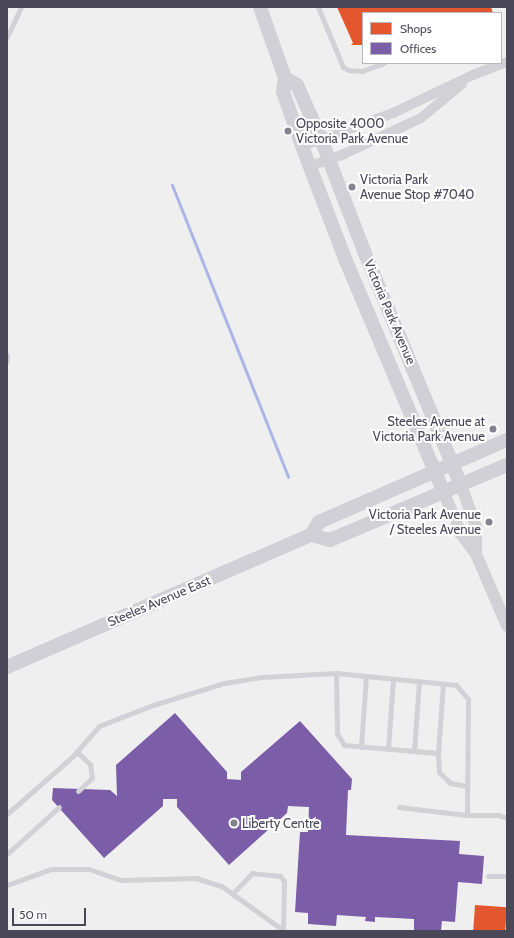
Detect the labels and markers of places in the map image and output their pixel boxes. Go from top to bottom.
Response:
place label: Opposite 4000 Victoria Park Avenue [296,116,408,147]
marker: Opposite 4000 Victoria Park Avenue [283,126,293,136]
place label: Victoria Park Avenue Stop #7040 [360,172,474,203]
marker: Victoria Park Avenue Stop #7040 [347,182,357,192]
place label: Steeles Avenue at Victoria Park Avenue [373,414,485,445]
marker: Steeles Avenue at Victoria Park Avenue [488,424,498,434]
place label: Victoria Park Avenue / Steeles Avenue [369,507,481,538]
marker: Victoria Park Avenue / Steeles Avenue [484,517,494,527]
place label: Liberty Centre [242,815,320,831]
marker: Liberty Centre [229,818,239,828]

